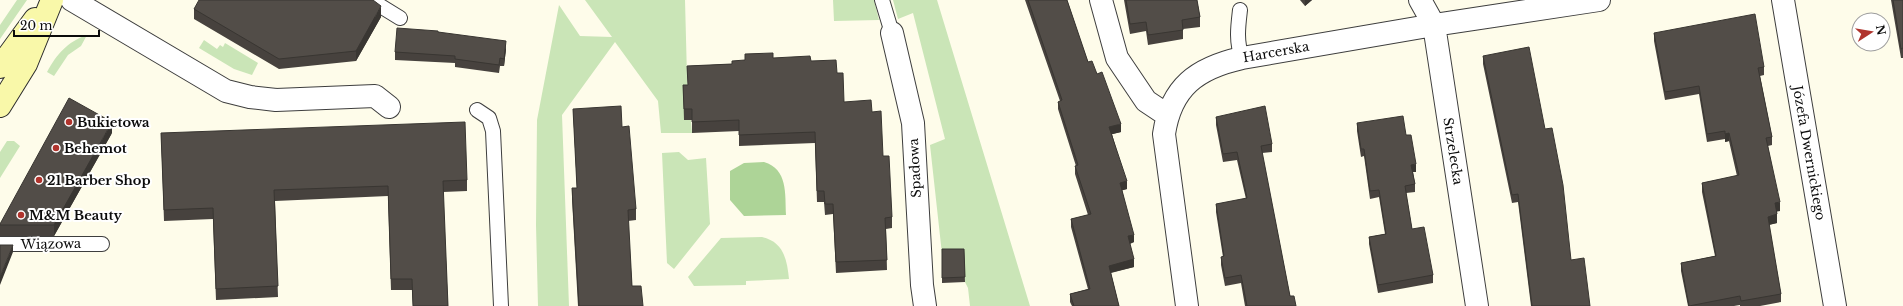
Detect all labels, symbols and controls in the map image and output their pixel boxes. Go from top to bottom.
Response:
scale bar [14,12,99,38]
north arrow [1851,12,1891,52]
text: 20 m [20,18,52,33]
text: N [1873,23,1889,37]
street label: Harcerska [1242,38,1311,66]
street label: Józefa Dwernickiego [1788,82,1829,222]
place label: Bukietowa [77,114,150,131]
street label: Strzelecka [1439,116,1467,187]
marker: Bukietowa [64,117,74,127]
street label: Spadowa [905,137,925,198]
place label: Behemot [64,140,127,157]
marker: Behemot [51,143,61,153]
place label: 21 Barber Shop [47,172,151,189]
marker: 21 Barber Shop [34,175,44,185]
place label: M&M Beauty [29,207,122,224]
marker: M&M Beauty [16,210,26,220]
street label: Wiązowa [20,235,82,253]

